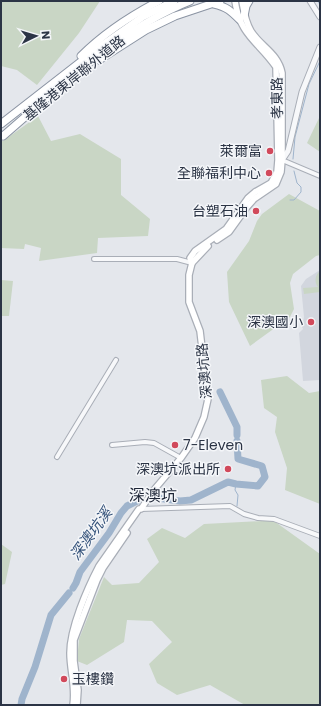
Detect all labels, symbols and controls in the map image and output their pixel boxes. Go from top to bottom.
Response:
north arrow [16,16,56,56]
text: N [38,30,54,40]
street label: 基隆港東岸聯外道路 [19,31,129,125]
street label: 孝東路 [267,77,287,119]
place label: 萊爾富 [220,141,262,161]
marker: 萊爾富 [265,146,275,156]
place label: 全聯福利中心 [177,163,261,183]
marker: 全聯福利中心 [264,168,274,178]
place label: 台塑石油 [192,201,248,221]
marker: 台塑石油 [251,206,261,216]
place label: 深澳國小 [247,312,303,332]
marker: 深澳國小 [306,317,316,327]
street label: 深澳坑路 [192,342,216,400]
place label: 7-Eleven [183,435,243,455]
marker: 7-Eleven [170,440,180,450]
place label: 深澳坑派出所 [136,459,220,479]
marker: 深澳坑派出所 [223,464,233,474]
district label: 深澳坑 [129,484,177,507]
water label: 深澳坑溪 [64,502,118,564]
place label: 玉樓鑽 [72,669,114,689]
marker: 玉樓鑽 [59,674,69,684]

